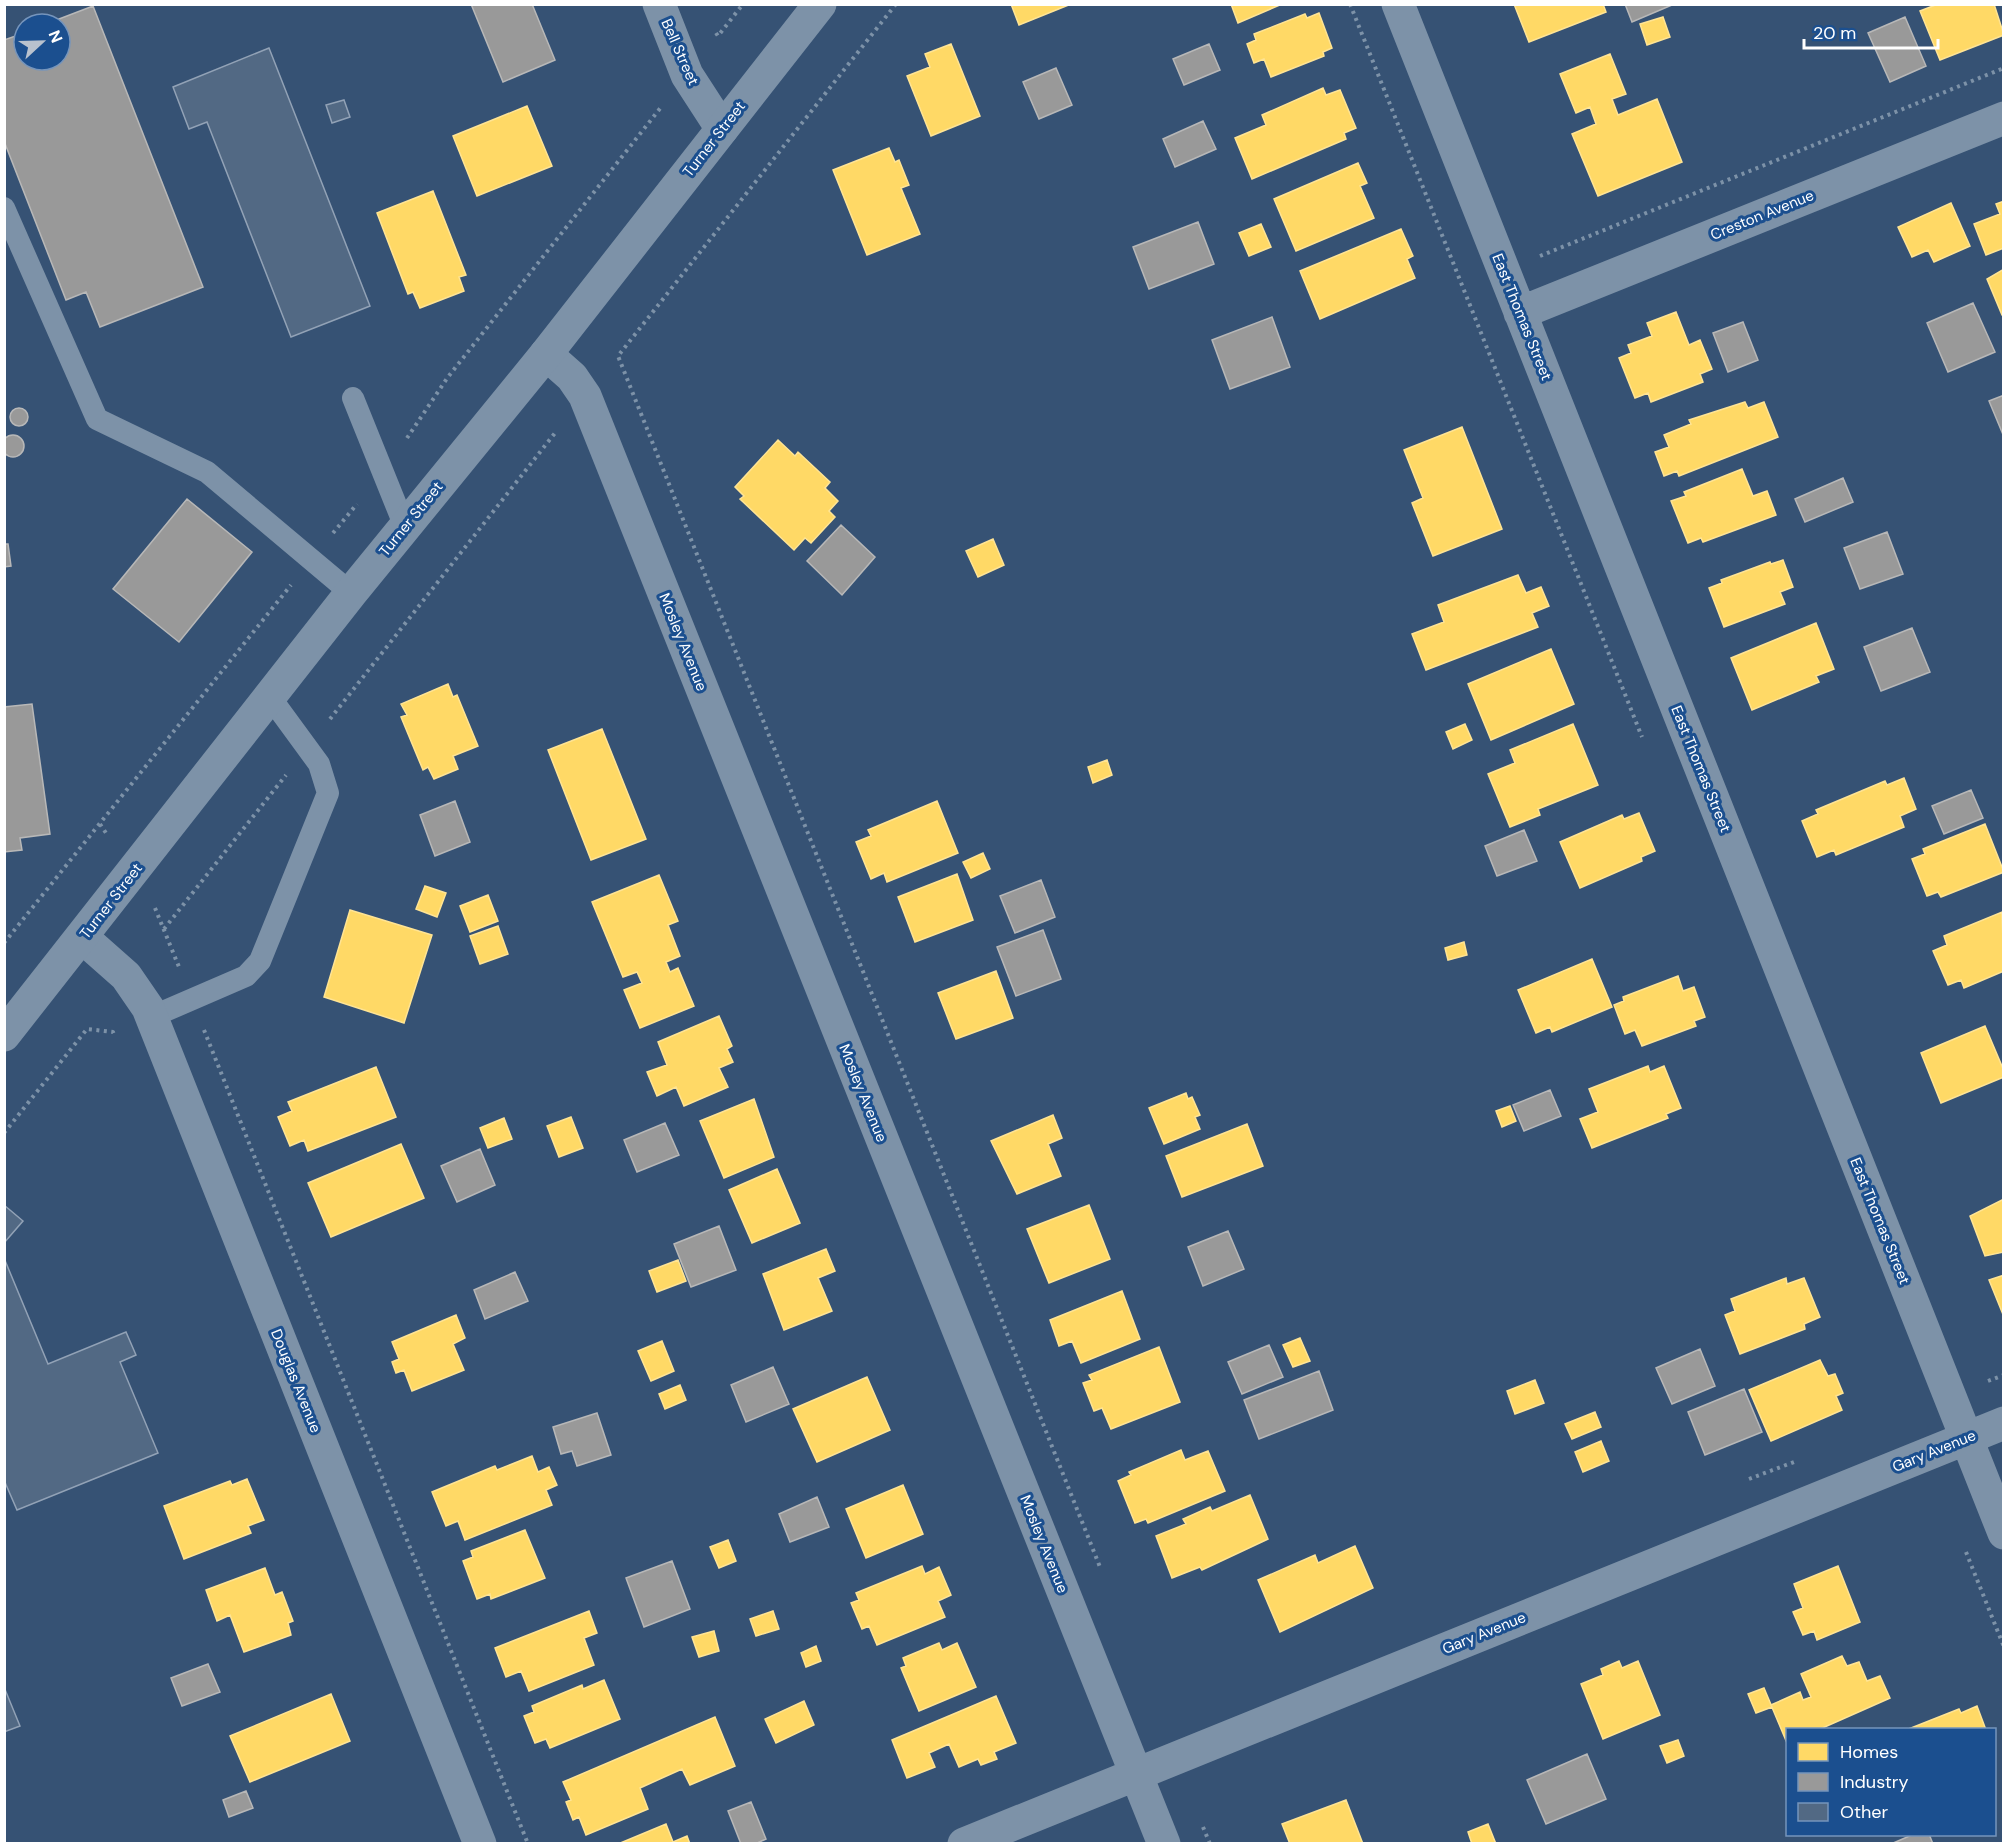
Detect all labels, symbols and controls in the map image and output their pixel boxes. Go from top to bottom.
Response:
north arrow [12,12,72,72]
scale bar [1804,12,1938,50]
street label: Bell Street [656,16,704,88]
text: 20 m [1813,21,1856,45]
text: N [44,27,67,46]
street label: Turner Street [678,97,750,181]
street label: Creston Avenue [1707,185,1817,245]
street label: East Thomas Street [1487,251,1557,384]
street label: Turner Street [375,477,447,561]
street label: Mosley Avenue [654,590,712,694]
street label: East Thomas Street [1666,703,1736,836]
street label: Turner Street [75,859,147,943]
street label: Mosley Avenue [834,1041,892,1145]
street label: East Thomas Street [1845,1155,1915,1288]
street label: Douglas Avenue [266,1326,326,1436]
street label: Gary Avenue [1889,1425,1979,1477]
street label: Mosley Avenue [1015,1492,1073,1596]
street label: Gary Avenue [1439,1607,1529,1659]
legend [1786,1728,1996,1836]
text: Homes [1840,1740,1898,1764]
text: Industry [1840,1770,1909,1794]
text: Other [1840,1800,1889,1824]

